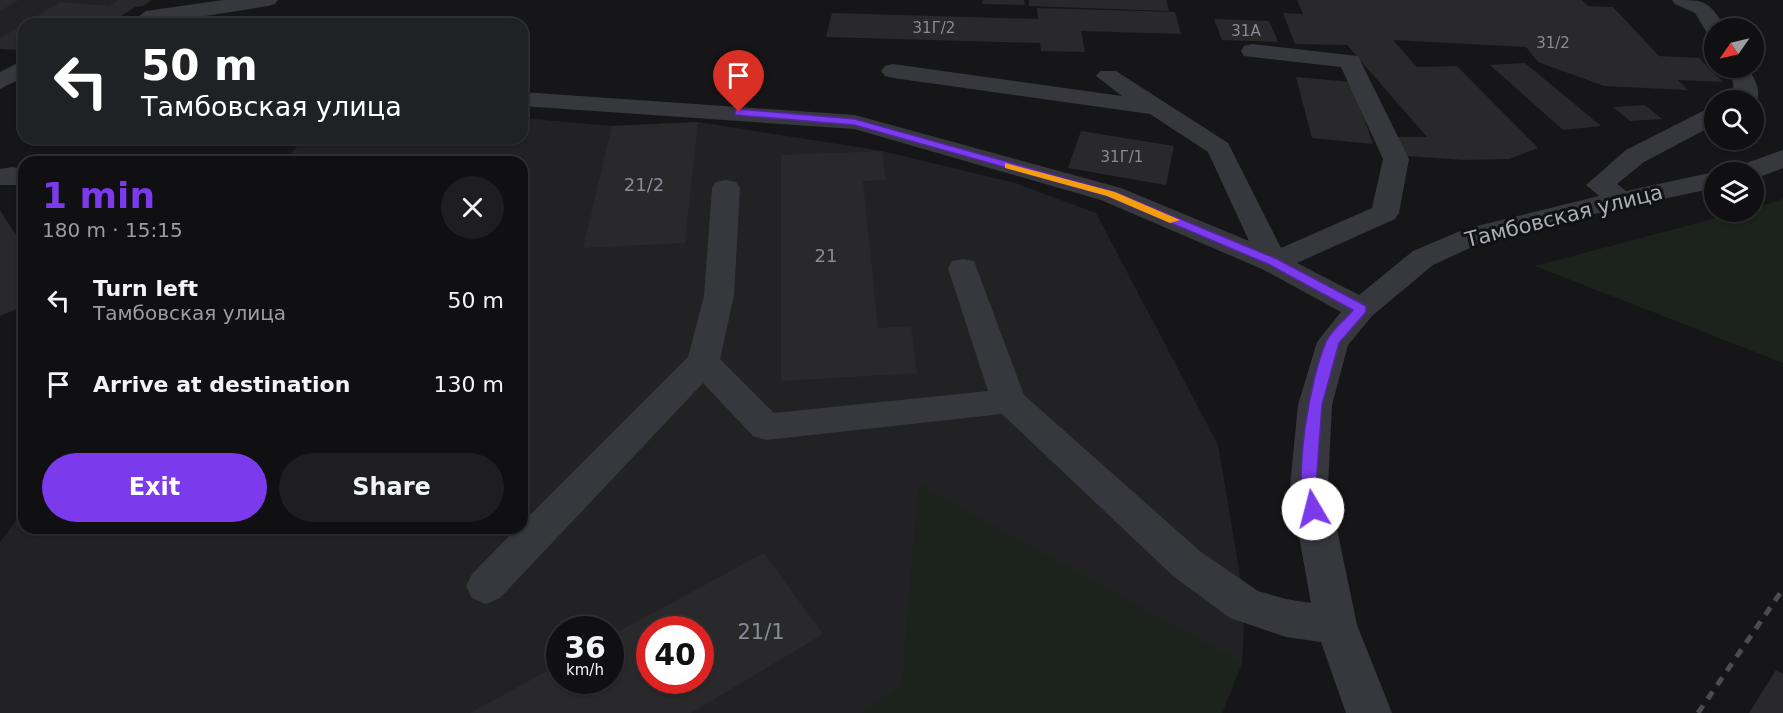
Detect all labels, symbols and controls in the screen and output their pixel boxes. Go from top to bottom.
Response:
north arrow [1704,18,1764,78]
map controls [1704,18,1764,222]
house number: 31Г/2 [913,19,955,37]
house number: 31А [1231,22,1261,40]
house number: 31/2 [1536,34,1570,52]
text: 50 m [141,41,258,90]
icon: left [42,42,120,120]
pin [713,50,764,112]
icon: arrive [722,59,755,92]
button: search [1704,90,1764,150]
text: Тамбовская улица [141,91,402,122]
house number: 31Г/1 [1101,148,1143,166]
button: layers [1704,162,1764,222]
house number: 21/2 [624,174,664,195]
text: 1 min [42,175,155,216]
button: close [441,176,504,239]
street label: Тамбовская улица [1462,180,1665,252]
text: 180 m · 15:15 [42,218,183,242]
house number: 21 [815,245,837,266]
text: Turn left [93,276,198,301]
icon: left [42,284,75,317]
text: 50 m [448,288,504,313]
text: Тамбовская улица [93,301,286,325]
icon: arrive [42,368,75,401]
text: Arrive at destination [93,372,350,397]
text: 130 m [434,372,504,397]
button: Exit [42,453,267,522]
button: Share [279,453,504,522]
position arrow [1281,477,1345,541]
speed limit sign: 40 [636,616,714,694]
house number: 21/1 [737,620,785,644]
text: 36 [564,630,606,665]
text: km/h [566,661,604,679]

